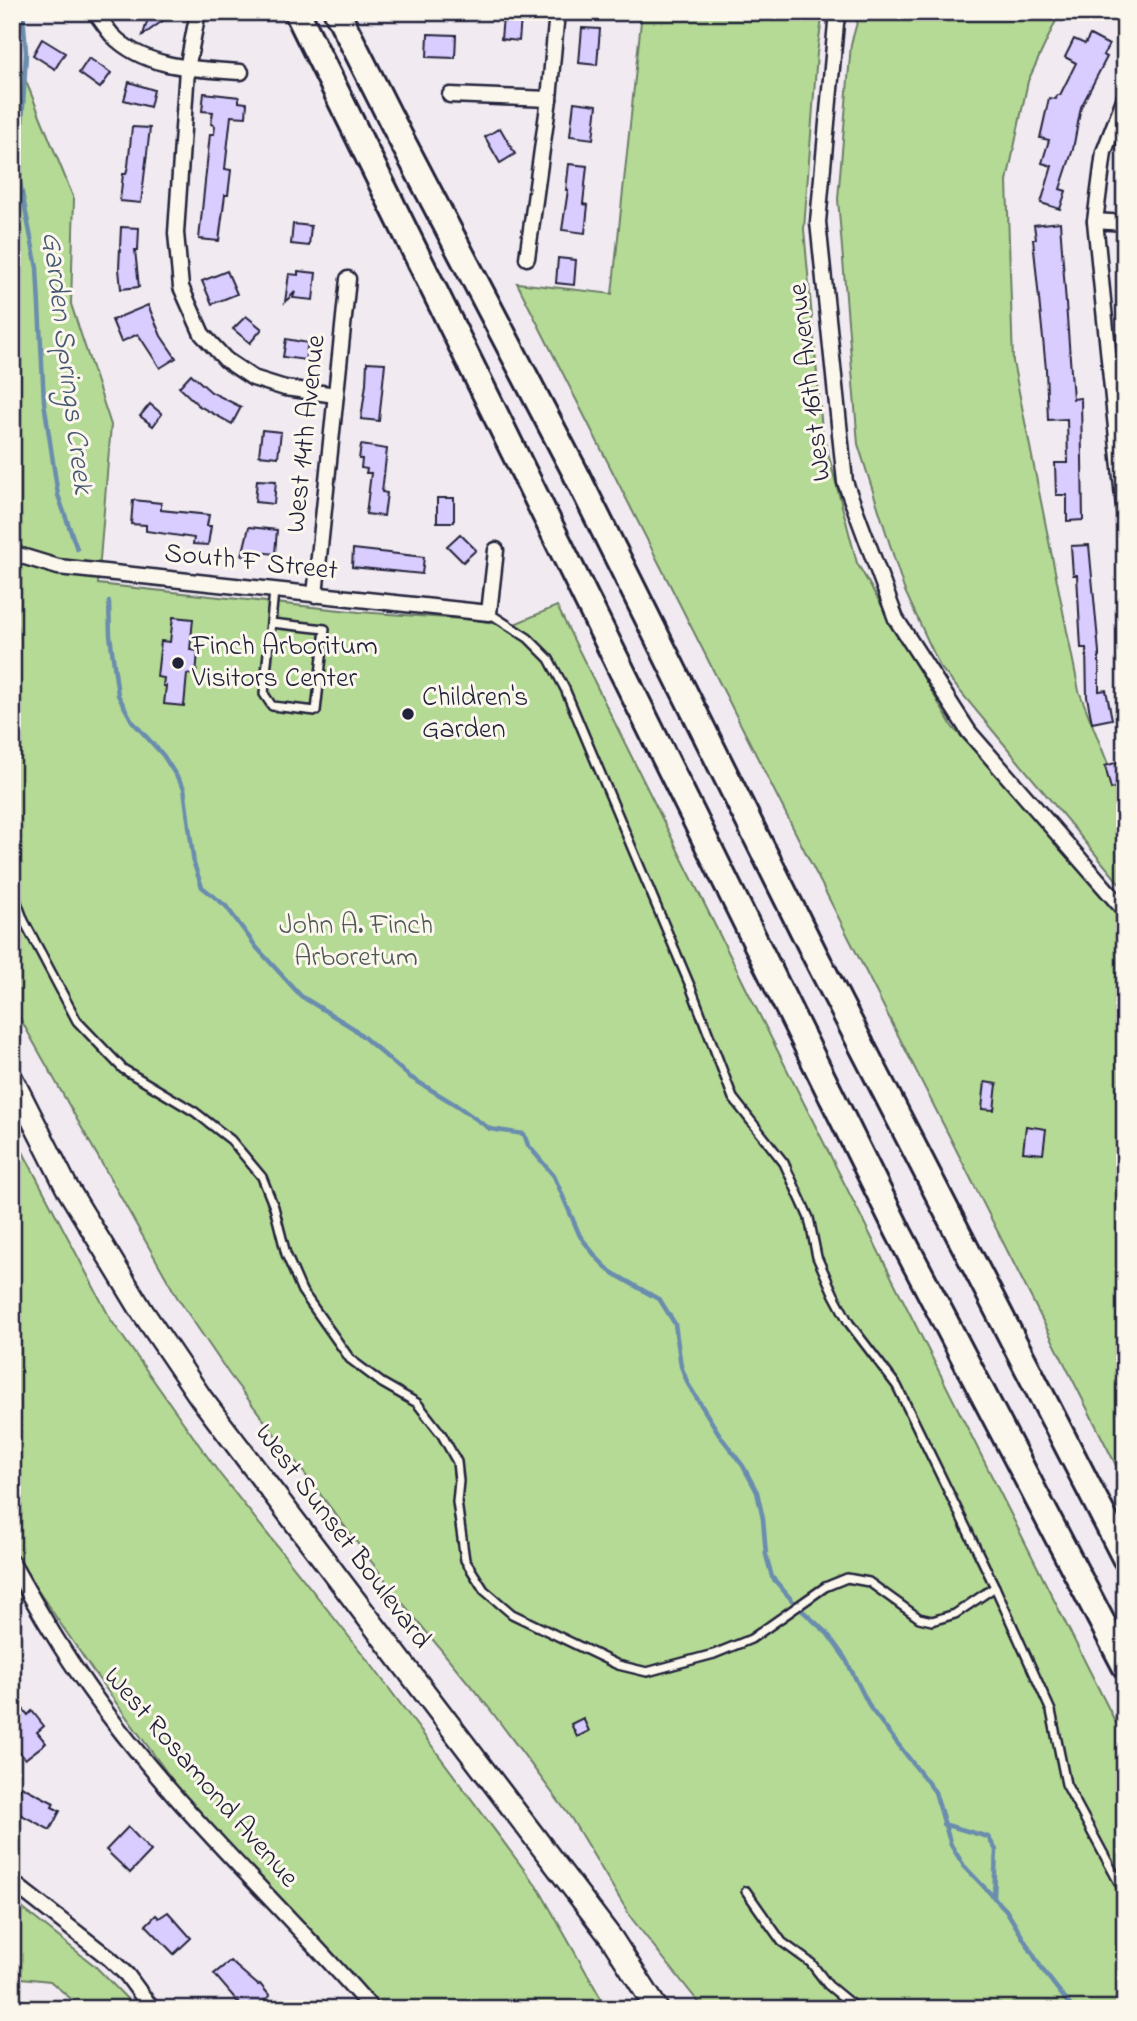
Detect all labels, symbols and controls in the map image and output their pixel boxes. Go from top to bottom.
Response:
water label: Garden Springs Creek [28,229,104,499]
street label: West 16th Avenue [778,280,844,484]
street label: West 14th Avenue [276,333,338,535]
street label: South F Street [162,534,340,592]
place label: Finch Arboritum Visitors Center [191,627,378,700]
marker: Finch Arboritum Visitors Center [170,655,186,671]
place label: Children's Garden [422,678,528,751]
marker: Children's Garden [400,706,416,722]
park label: John A. Finch Arboretum [279,906,433,979]
street label: West Sunset Boulevard [244,1416,441,1658]
street label: West Rosamond Avenue [92,1659,308,1898]

